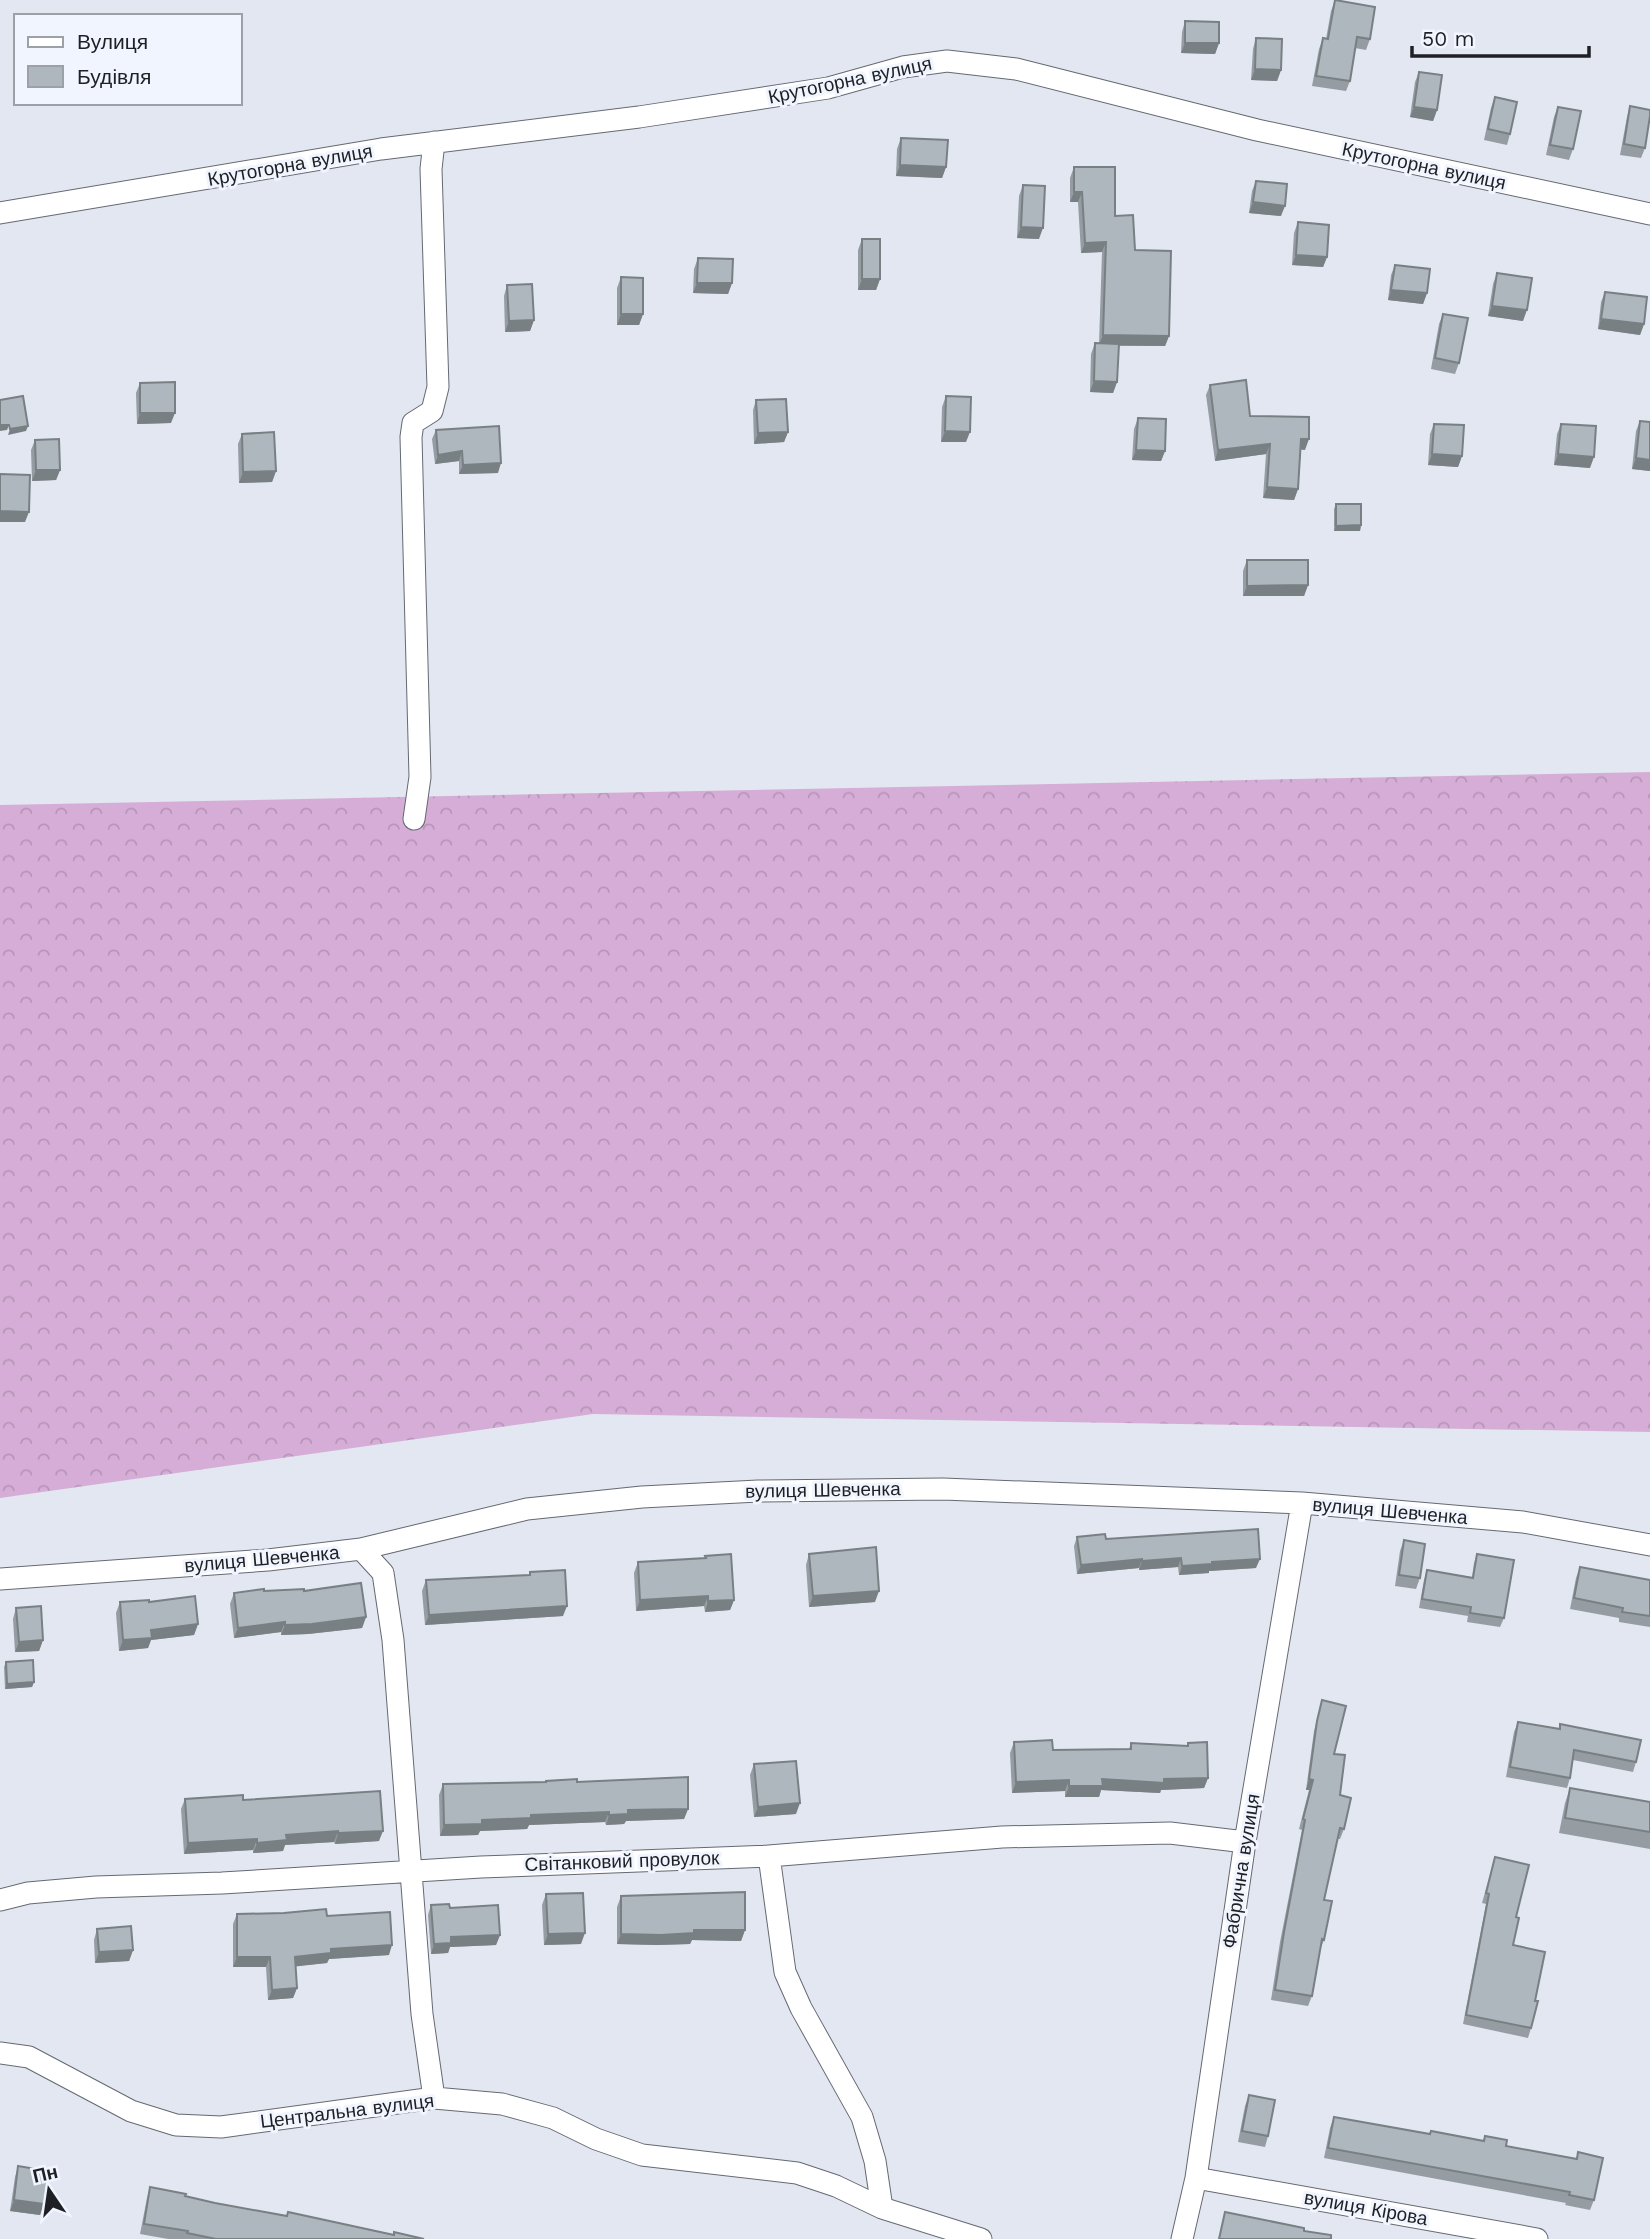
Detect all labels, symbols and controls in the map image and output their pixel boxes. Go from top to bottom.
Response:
legend [14,14,242,105]
scale bar [1412,14,1589,58]
text: 50 m [1422,26,1474,51]
text: Вулиця [77,29,148,54]
street label: Крутогорна вулиця [766,51,934,109]
text: Будівля [77,64,151,89]
street label: Крутогорна вулиця [1340,137,1508,195]
street label: Крутогорна вулиця [206,139,374,191]
street label: вулиця Шевченка [745,1477,901,1503]
street label: вулиця Шевченка [1311,1493,1469,1529]
street label: вулиця Шевченка [183,1541,341,1577]
street label: Фабрична вулиця [1217,1792,1265,1950]
street label: Світанковий провулок [524,1846,720,1876]
street label: Центральна вулиця [259,2089,435,2133]
north arrow [14,2155,84,2225]
text: Пн [30,2160,60,2188]
street label: вулиця Кірова [1302,2186,1430,2230]

